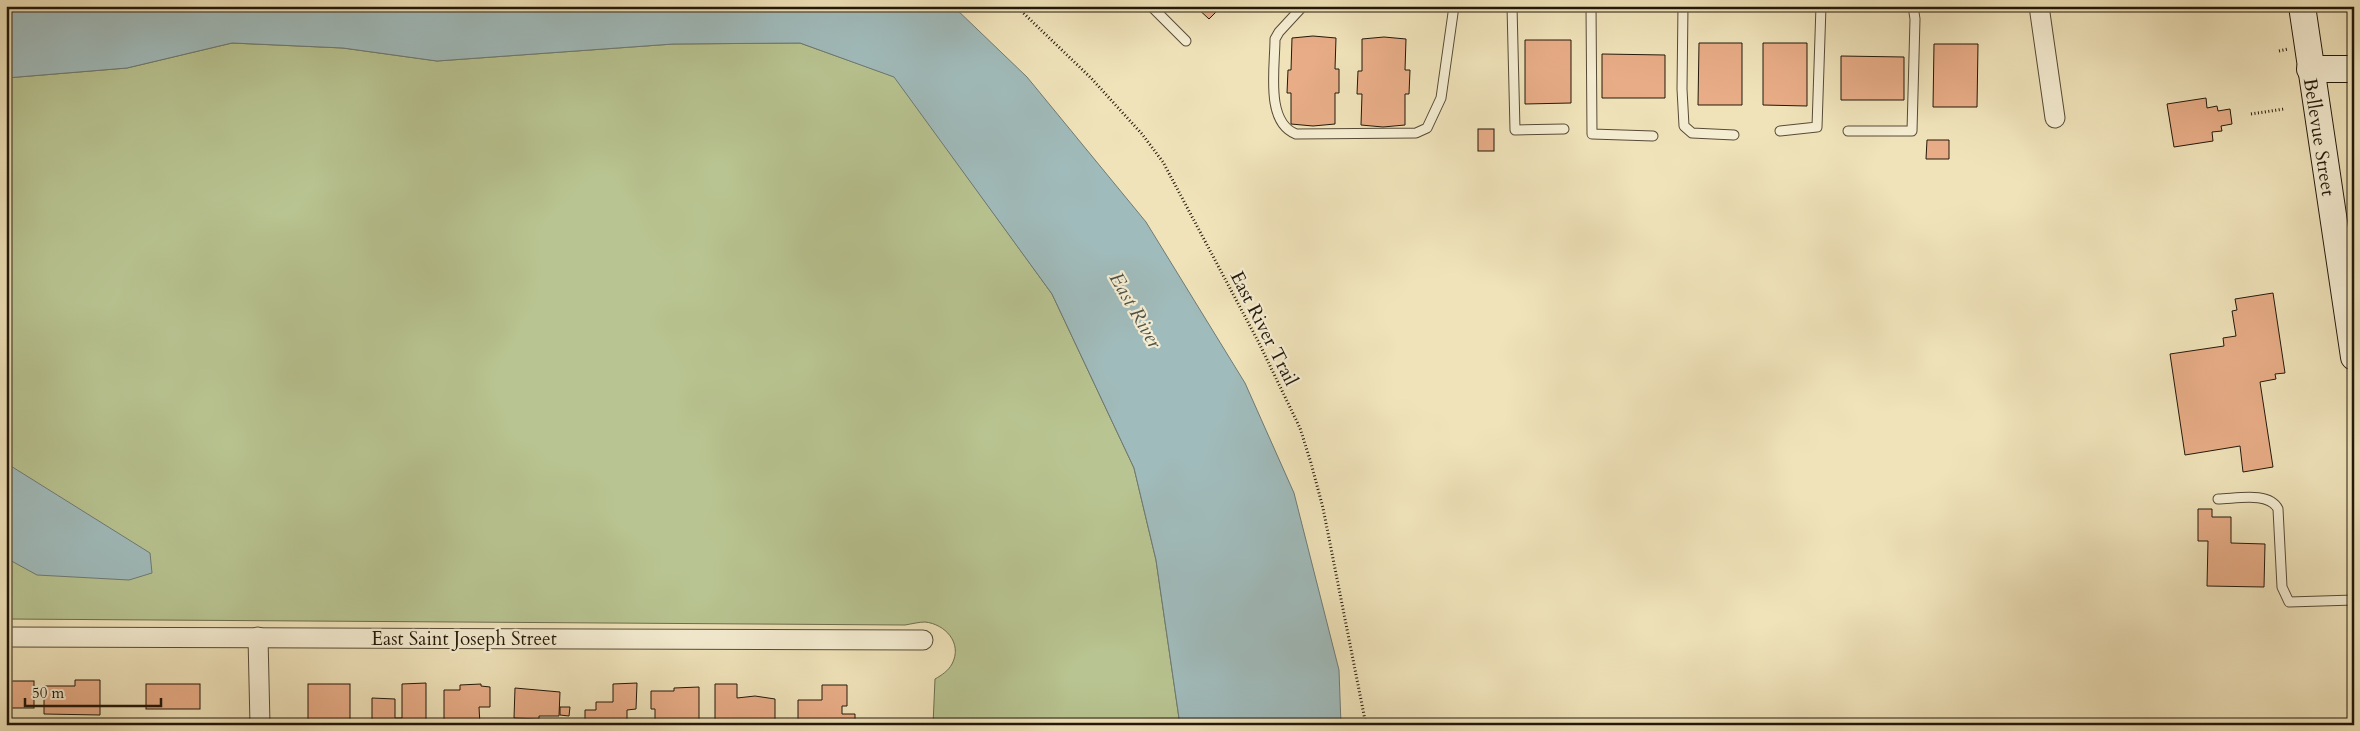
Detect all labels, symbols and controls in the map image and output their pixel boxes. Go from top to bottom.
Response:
street label: Bellevue Street [2297,76,2341,198]
water label: East River [1103,267,1169,354]
street label: East River Trail [1224,267,1304,390]
street label: East Saint Joseph Street [371,626,557,652]
scale bar [25,676,161,708]
text: 50 m [32,683,64,703]

